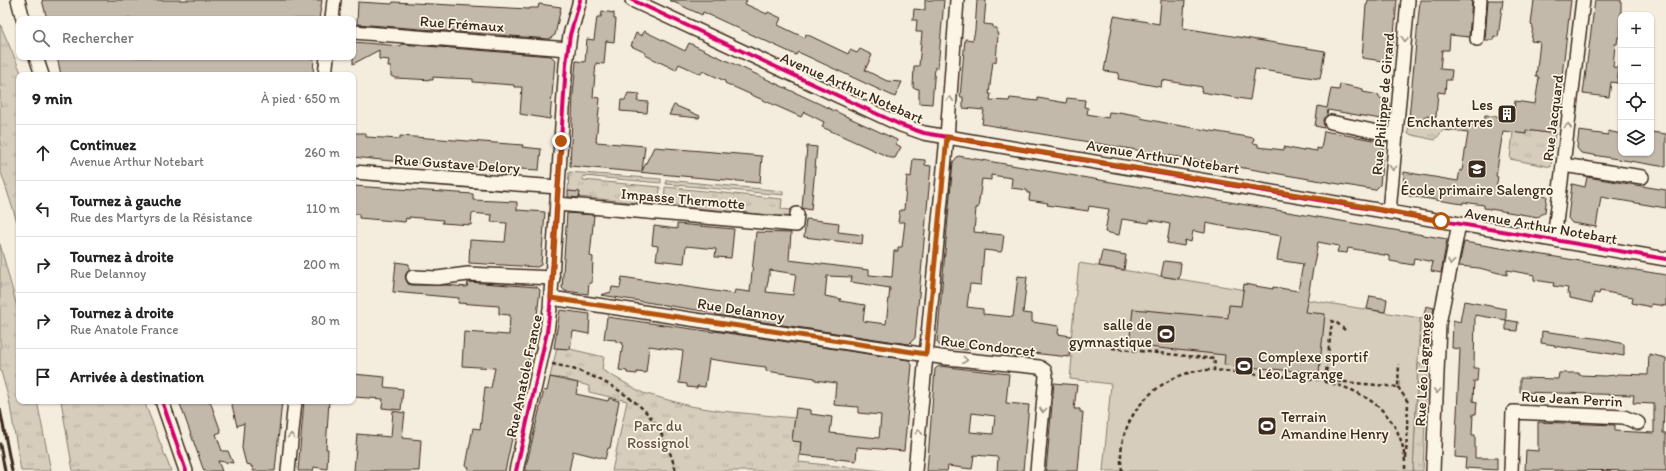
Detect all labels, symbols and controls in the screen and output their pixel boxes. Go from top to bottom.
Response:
street label: Rue Frémaux [419,12,505,36]
map controls [1618,12,1654,156]
button: + [1618,12,1654,48]
search box [16,16,356,60]
icon: search [30,27,52,49]
text: Rechercher [62,29,134,47]
street label: Rue Philippe de Girard [1368,32,1398,176]
one-way arrow [1400,36,1409,42]
street label: Avenue Arthur Notebart [778,48,927,128]
button: − [1618,48,1654,84]
street label: Rue Jacquard [1539,73,1567,162]
button: locate [1618,84,1654,120]
text: 9 min [32,88,72,108]
text: À pied · 650 m [261,91,340,106]
one-way arrow [945,96,954,102]
place label: Les Enchanterres [1407,96,1493,131]
building icon: Les Enchanterres [1496,103,1518,125]
button: layers [1618,120,1654,156]
one-way arrow [1563,123,1572,129]
route end [552,132,570,150]
text: Continuez [70,136,136,154]
street label: Avenue Arthur Notebart [1085,136,1241,178]
icon: ahead [32,142,54,164]
text: 260 m [304,145,340,160]
street label: Rue Gustave Delory [394,151,520,177]
text: Avenue Arthur Notebart [70,154,204,169]
school or university icon: École primaire Salengro [1466,158,1488,180]
one-way arrow [1389,165,1398,171]
place label: École primaire Salengro [1401,181,1553,199]
street label: Impasse Thermotte [620,185,746,213]
text: Tournez à gauche [70,192,181,210]
icon: left [32,198,54,220]
text: 110 m [306,201,340,216]
street label: Avenue Arthur Notebart [1463,204,1619,248]
text: Rue des Martyrs de la Résistance [70,210,252,225]
route start [1432,212,1450,230]
text: Tournez à droite [70,248,174,266]
icon: right [32,254,54,276]
text: 200 m [303,257,340,272]
one-way arrow [1448,259,1456,265]
text: Rue Delannoy [70,266,146,281]
street label: Rue Delannoy [696,294,786,326]
text: Tournez à droite [70,304,174,322]
icon: right [32,310,54,332]
text: 80 m [311,313,340,328]
street label: Rue Anatole France [502,313,546,439]
street label: Rue Léo Lagrange [1411,313,1435,427]
place label: salle de gymnastique [1069,316,1152,351]
text: Rue Anatole France [70,322,179,337]
sports icon: salle de gymnastique [1155,323,1177,345]
street label: Rue Condorcet [940,331,1037,361]
place label: Complexe sportif Léo Lagrange [1258,348,1368,383]
one-way arrow [962,355,968,364]
sports icon: Complexe sportif Léo Lagrange [1233,355,1255,377]
icon: arrive [32,366,54,388]
text: Arrivée à destination [70,368,204,386]
street label: Rue Jean Perrin [1521,387,1624,411]
one-way arrow [1433,388,1441,394]
one-way arrow [1038,407,1047,413]
place label: Terrain Amandine Henry [1281,408,1389,443]
sports icon: Terrain Amandine Henry [1256,415,1278,437]
park label: Parc du Rossignol [627,417,690,452]
one-way arrow [914,429,923,435]
one-way arrow [287,433,296,439]

